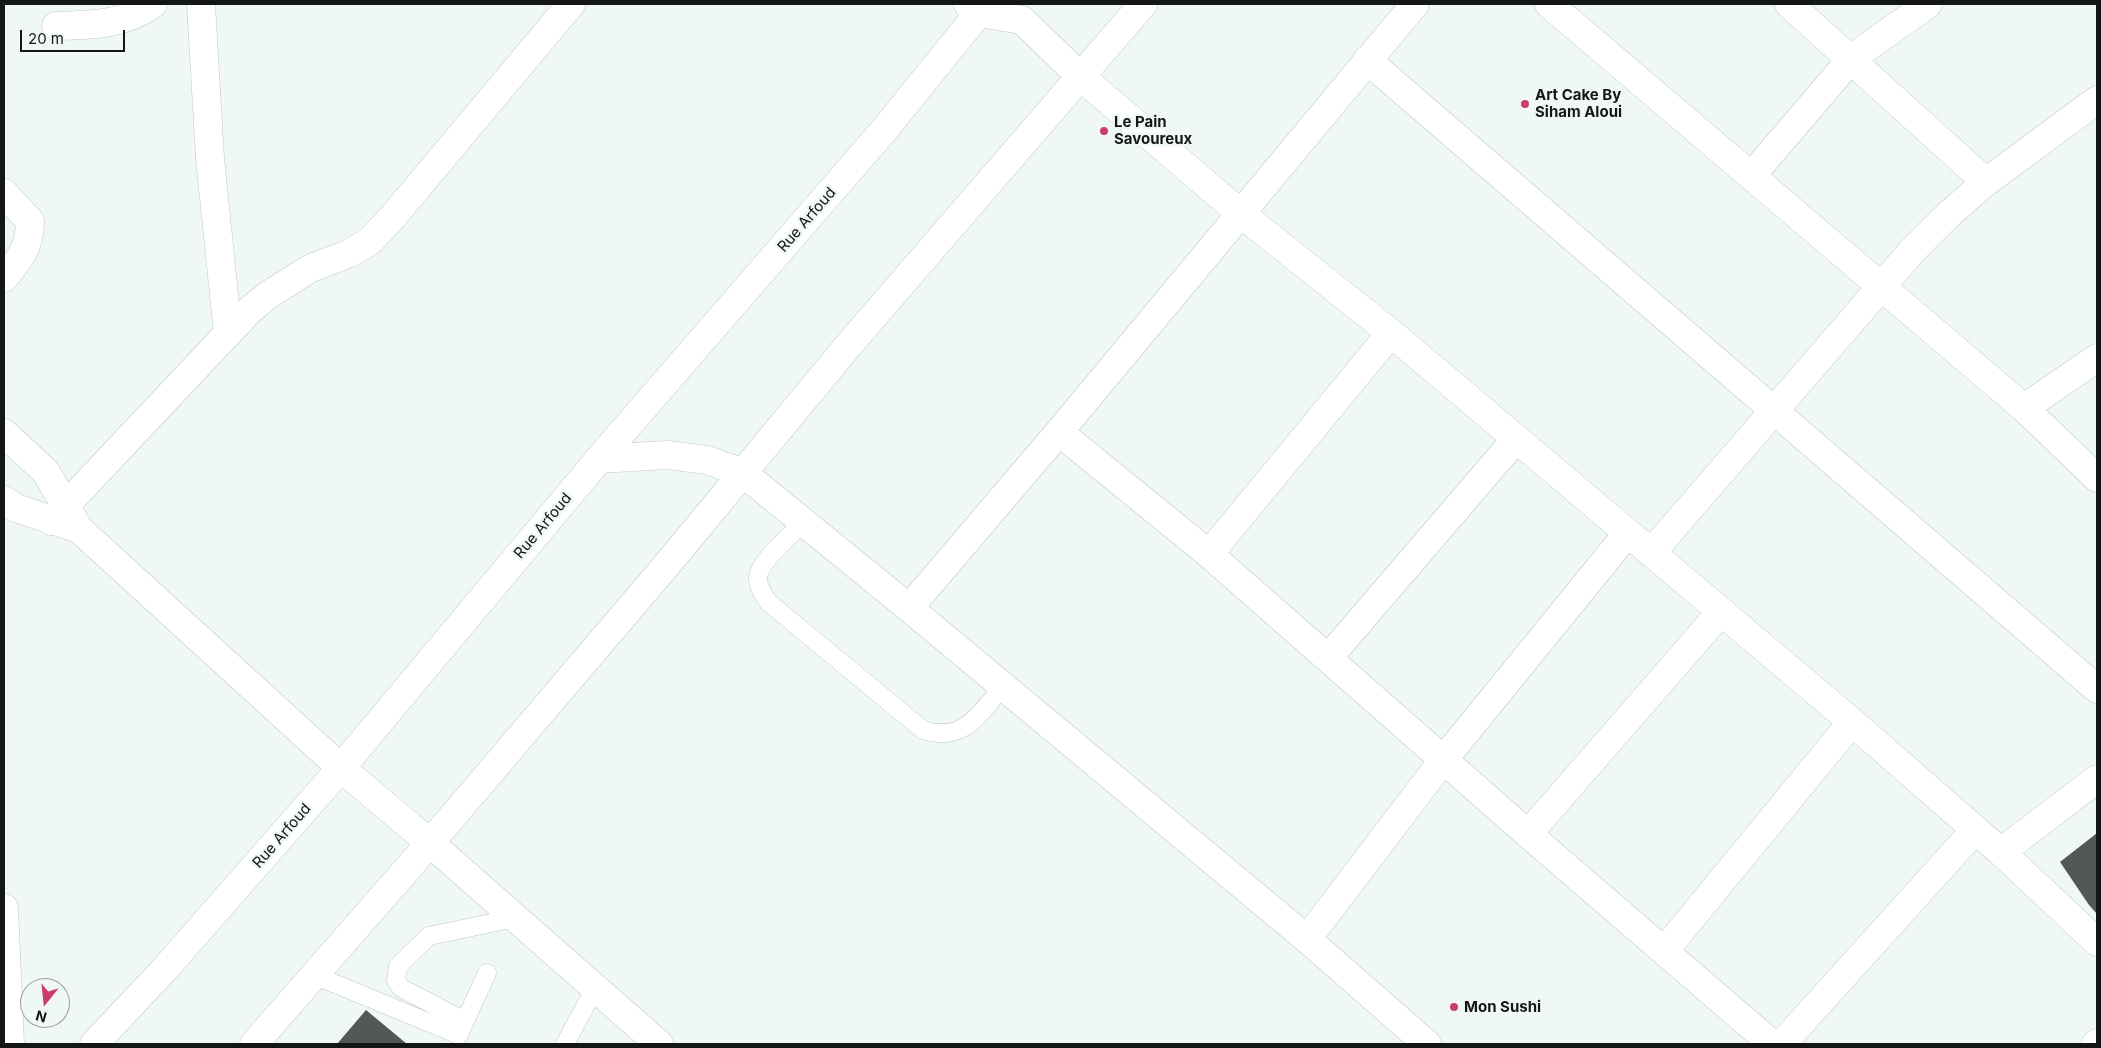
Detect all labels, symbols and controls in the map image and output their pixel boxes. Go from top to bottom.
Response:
scale bar [22,20,128,52]
text: 20 m [28,29,64,48]
place label: Art Cake By Siham Aloui [1535,86,1622,121]
marker: Art Cake By Siham Aloui [1519,98,1531,110]
place label: Le Pain Savoureux [1114,113,1192,148]
marker: Le Pain Savoureux [1098,125,1110,137]
street label: Rue Arfoud [774,184,840,256]
street label: Rue Arfoud [510,490,576,562]
street label: Rue Arfoud [249,800,315,872]
north arrow [20,978,70,1028]
place label: Mon Sushi [1464,998,1541,1016]
marker: Mon Sushi [1448,1001,1460,1013]
text: N [34,1007,48,1027]

